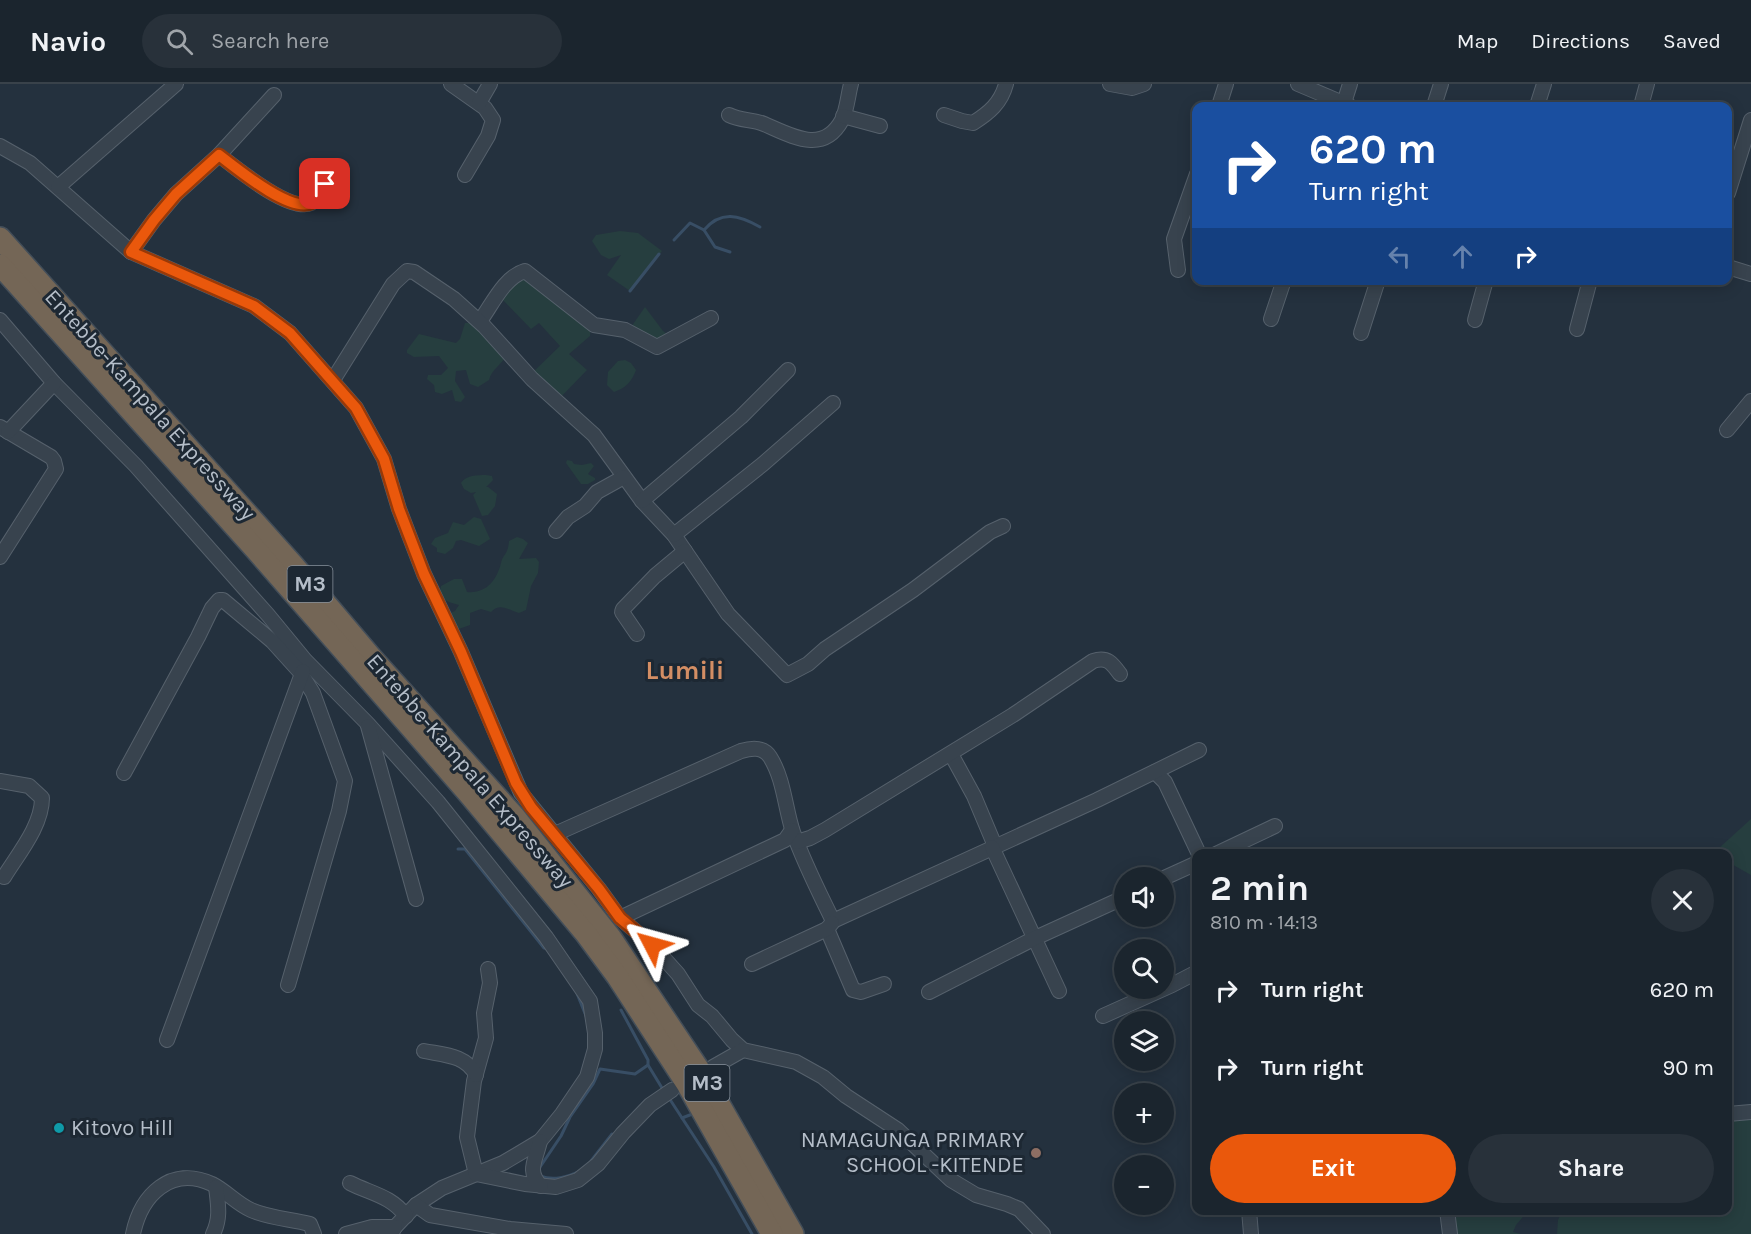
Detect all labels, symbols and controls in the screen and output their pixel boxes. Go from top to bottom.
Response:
search box [142,14,562,68]
text: Navio [30,25,106,58]
icon: search [163,25,196,58]
text: Search here [211,28,329,54]
text: Map [1457,29,1498,53]
text: Directions [1531,29,1630,53]
text: Saved [1663,29,1721,53]
text: 620 m [1309,124,1437,174]
icon: right [1210,126,1288,204]
pin [299,158,350,209]
icon: arrive [308,167,341,200]
text: Turn right [1309,175,1429,207]
icon: left [1383,240,1416,273]
icon: ahead [1446,240,1479,273]
icon: right [1509,240,1542,273]
street label: Entebbe-Kampala Expressway [39,284,261,526]
road number: M3 [288,566,332,602]
street label: Entebbe-Kampala Expressway [361,649,579,893]
district label: Lumili [646,655,724,686]
map controls [1114,867,1174,1215]
button: sound [1114,867,1174,927]
text: 2 min [1210,867,1309,909]
button: close [1651,869,1714,932]
text: 810 m · 14:13 [1210,911,1318,934]
position arrow [620,913,684,977]
button: search [1114,939,1174,999]
icon: right [1210,974,1243,1007]
text: Turn right [1261,977,1364,1003]
text: 620 m [1650,977,1714,1003]
button: layers [1114,1011,1174,1071]
icon: right [1210,1052,1243,1085]
text: Turn right [1261,1055,1364,1081]
text: 90 m [1662,1055,1714,1081]
road number: M3 [684,1065,730,1101]
button: + [1114,1083,1174,1143]
place label: Kitovo Hill [71,1115,173,1141]
marker: Kitovo Hill [52,1121,66,1135]
place label: NAMAGUNGA PRIMARY SCHOOL -KITENDE [801,1127,1024,1178]
button: Exit [1210,1134,1456,1203]
button: Share [1468,1134,1714,1203]
marker: NAMAGUNGA PRIMARY SCHOOL -KITENDE [1029,1146,1043,1160]
button: − [1114,1155,1174,1215]

